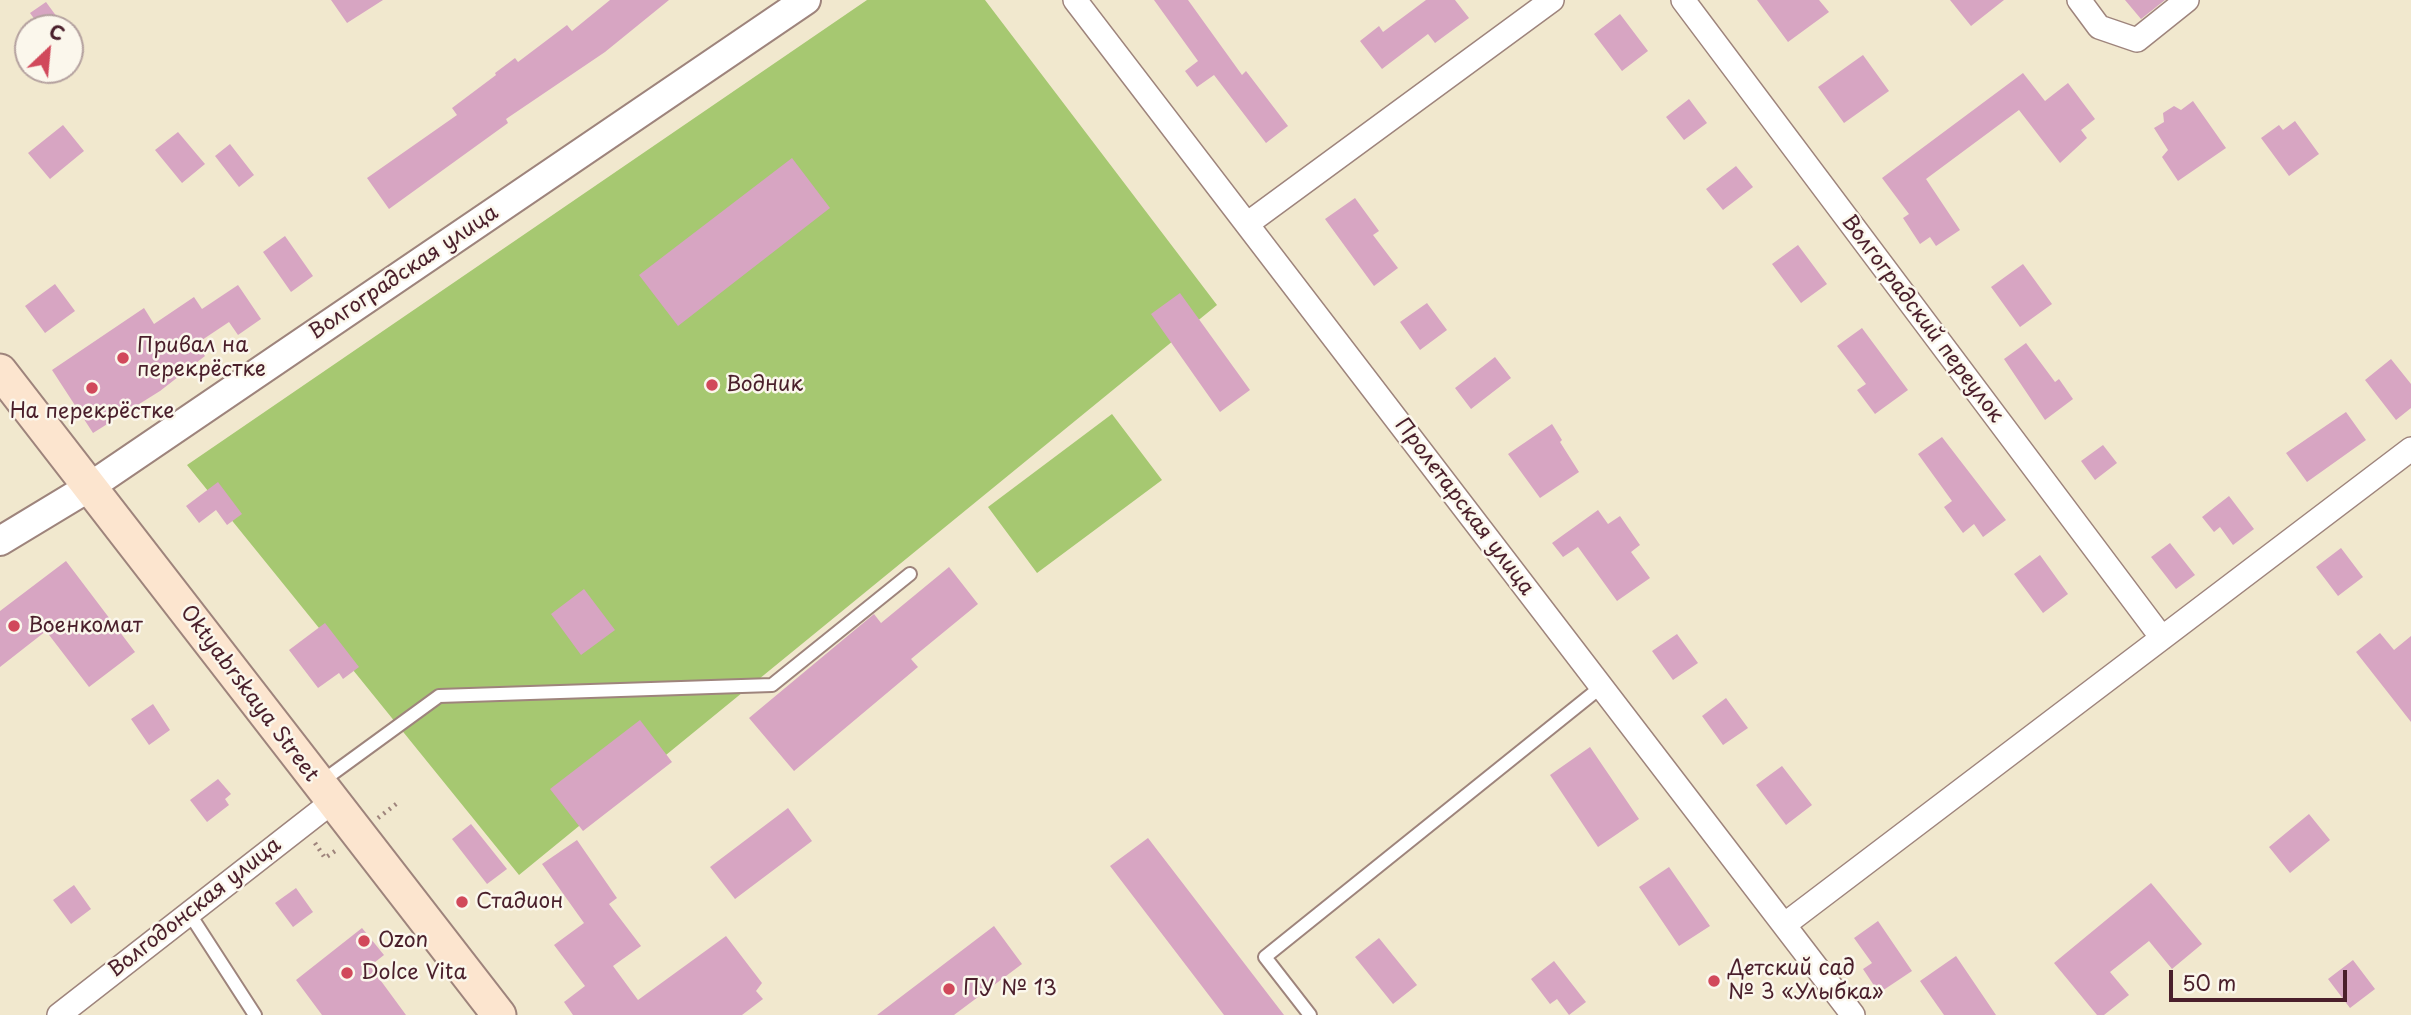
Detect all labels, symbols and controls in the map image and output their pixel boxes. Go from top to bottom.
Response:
north arrow [14,14,84,84]
text: С [45,16,70,48]
street label: Волгоградская улица [305,200,503,346]
street label: Волгоградский переулок [1836,210,2008,428]
place label: Привал на перекрёстке [137,333,266,383]
marker: Привал на перекрёстке [115,350,131,366]
place label: Водник [726,372,803,398]
marker: Водник [704,377,720,393]
marker: На перекрёстке [84,380,100,396]
place label: На перекрёстке [10,399,174,425]
street label: Пролетарская улица [1389,413,1539,601]
street label: Oktyabrskaya Street [174,601,324,787]
place label: Военкомат [28,613,143,639]
marker: Военкомат [6,618,22,634]
street label: Волгодонская улица [104,833,286,983]
place label: Стадион [476,889,563,915]
marker: Стадион [454,894,470,910]
place label: Ozon [378,928,428,954]
marker: Ozon [356,933,372,949]
place label: Детский сад № 3 «Улыбка» [1728,956,1883,1006]
scale bar [2173,956,2352,1000]
place label: Dolce Vita [361,960,467,986]
marker: Dolce Vita [339,965,355,981]
text: 50 m [2182,966,2236,998]
marker: Детский сад № 3 «Улыбка» [1706,973,1722,989]
place label: ПУ № 13 [963,976,1057,1002]
marker: ПУ № 13 [941,981,957,997]

